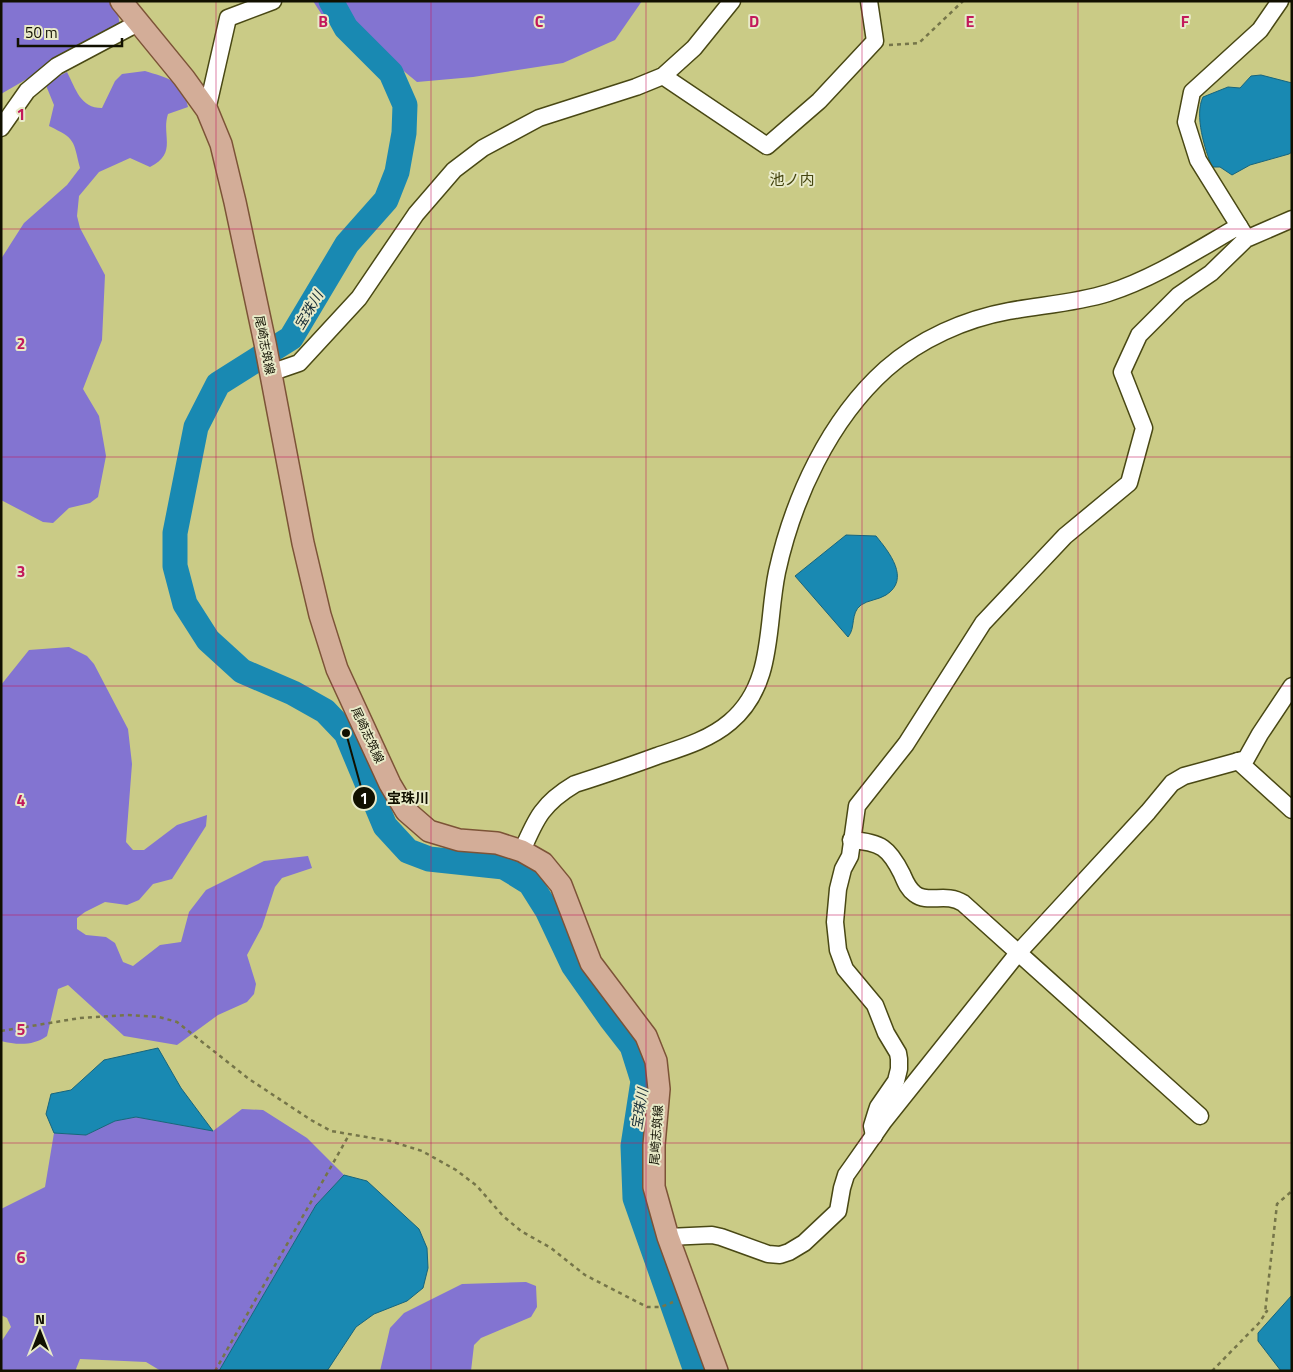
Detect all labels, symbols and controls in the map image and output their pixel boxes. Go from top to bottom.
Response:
text: B [318,9,328,33]
text: C [535,9,544,33]
text: D [749,9,759,33]
text: E [966,9,975,33]
text: F [1181,9,1190,33]
scale bar [18,15,121,47]
text: 50 m [25,21,58,44]
text: 1 [17,102,25,126]
district label: 池ノ内 [769,168,815,191]
water label: 宝珠川 [288,285,329,333]
street label: 尾崎志筑線 [250,314,280,376]
text: 2 [17,331,25,355]
text: 3 [17,559,25,583]
street label: 尾崎志筑線 [347,704,389,766]
callout: 宝珠川 [352,784,439,813]
text: 1 [360,787,368,810]
text: 宝珠川 [387,787,429,808]
text: 4 [17,788,26,812]
text: 5 [17,1017,26,1041]
water label: 宝珠川 [625,1085,653,1131]
street label: 尾崎志筑線 [644,1104,668,1166]
text: 6 [17,1245,26,1269]
north arrow [15,1307,65,1357]
text: N [35,1308,45,1329]

